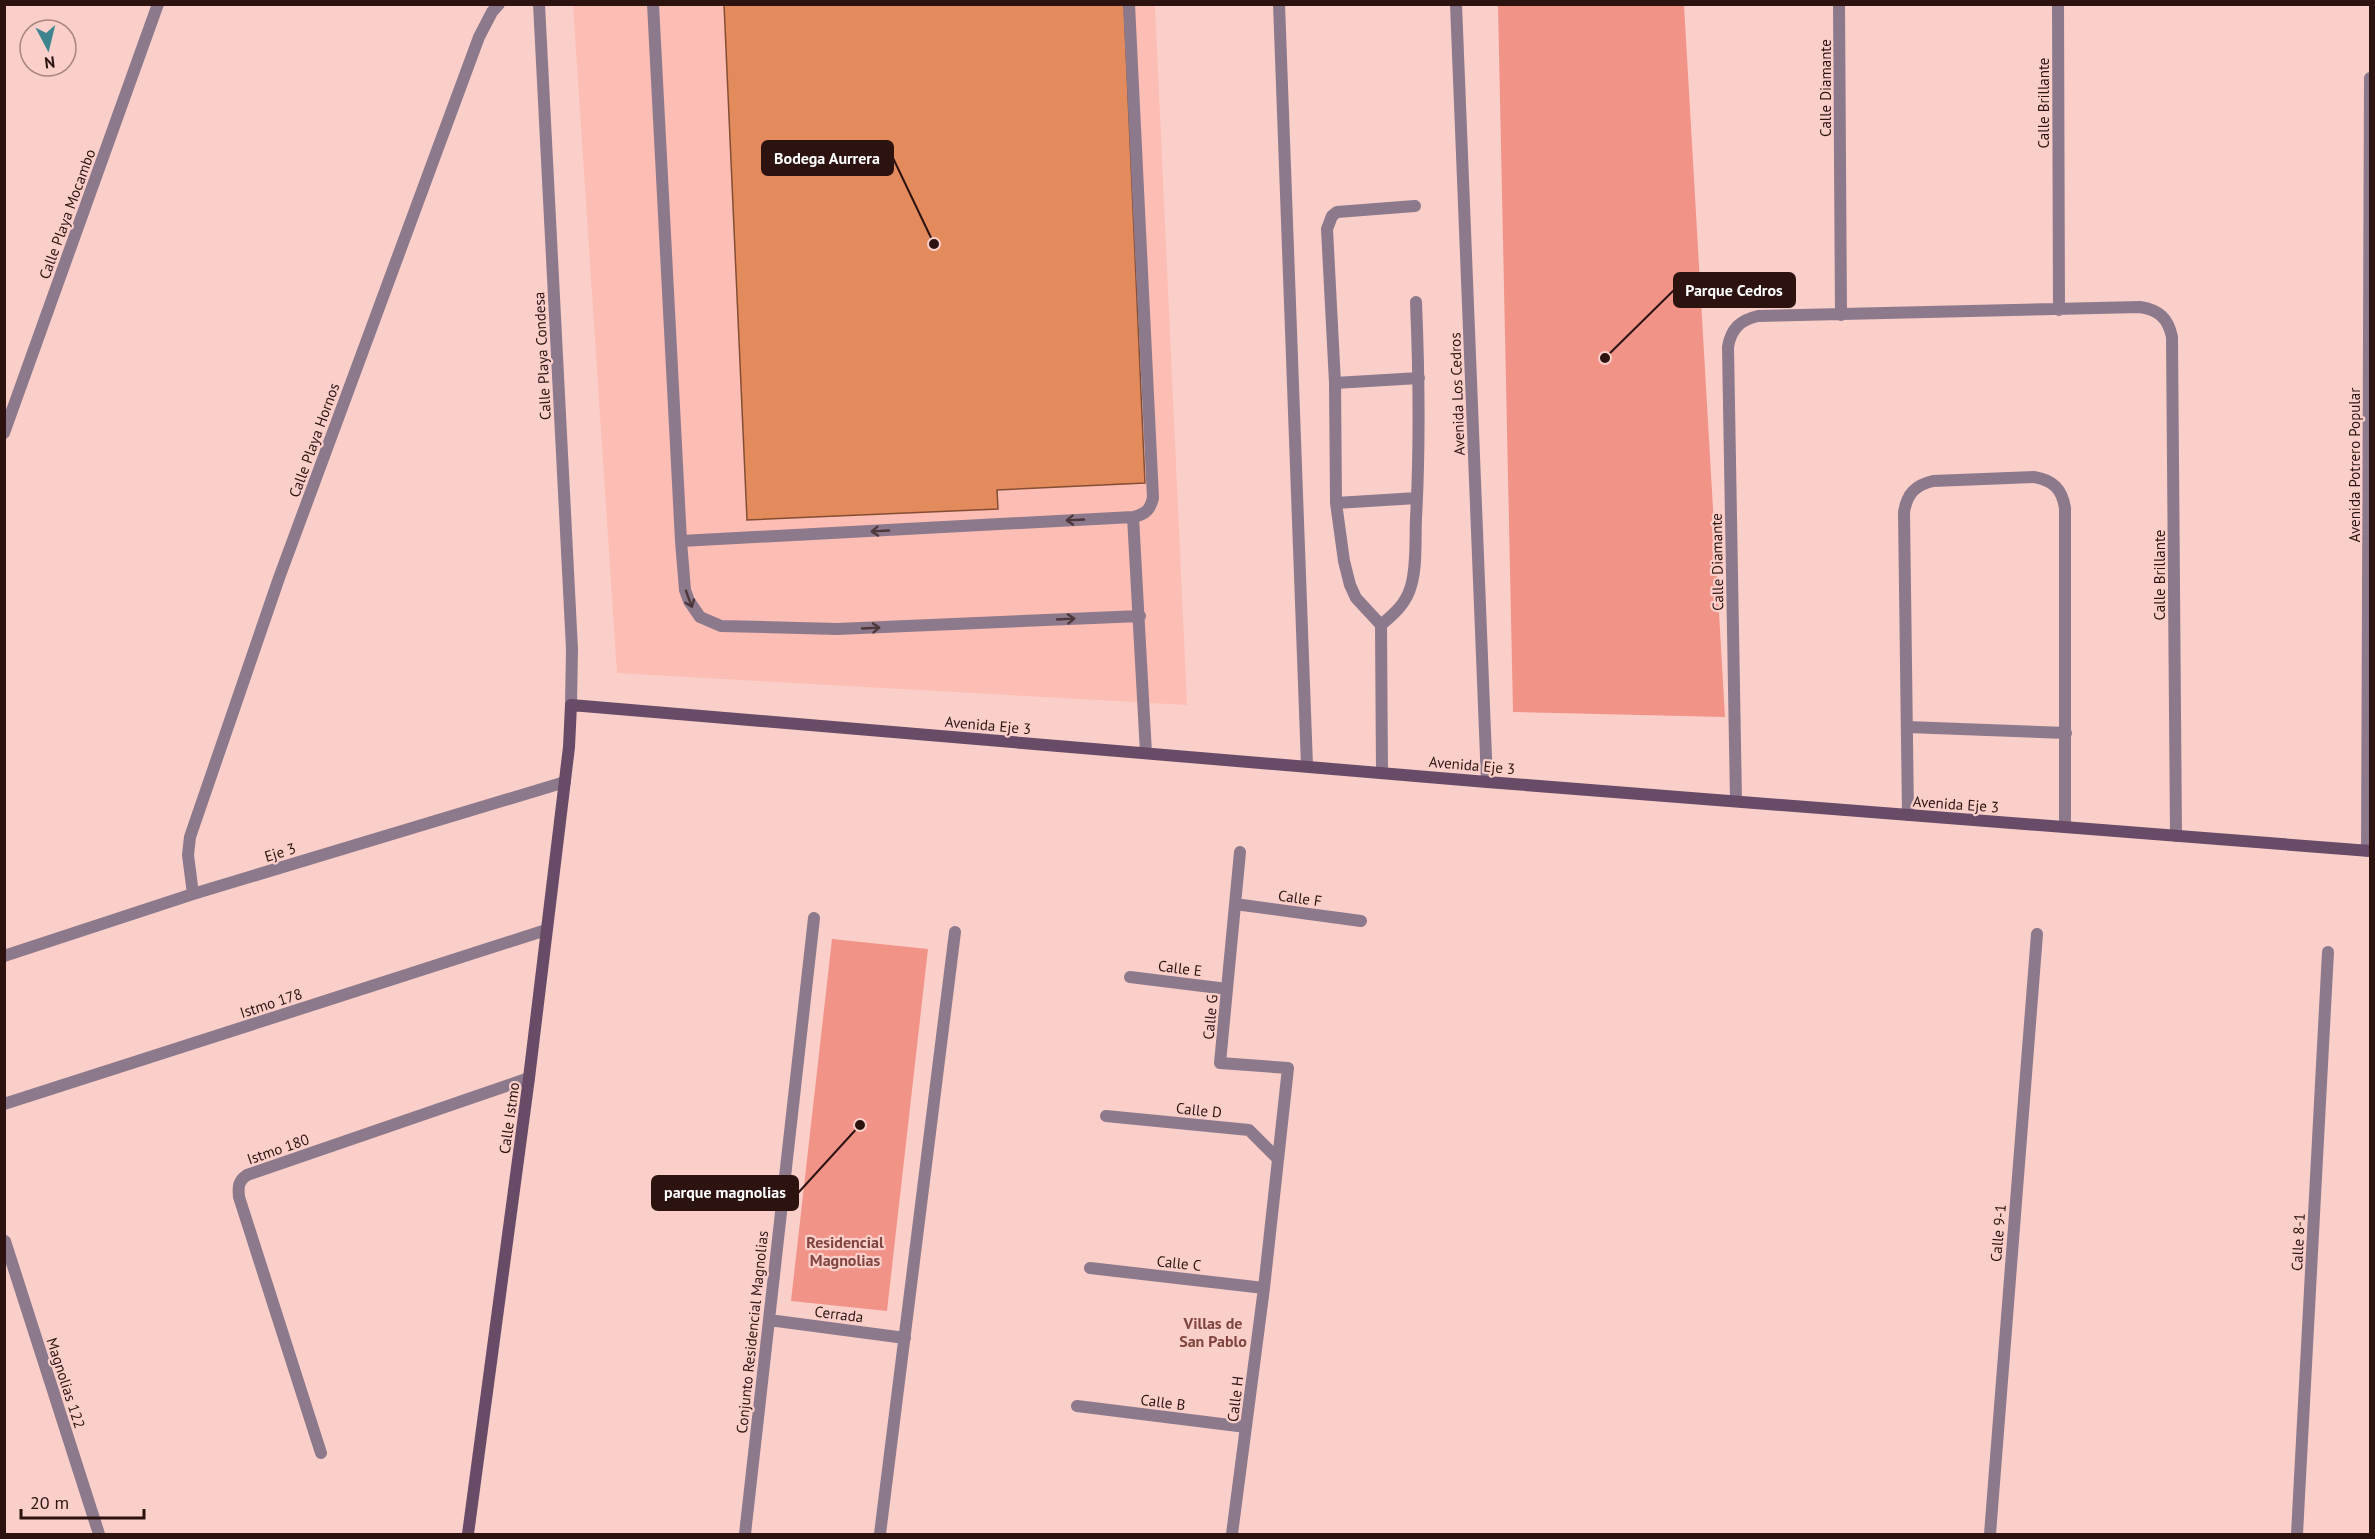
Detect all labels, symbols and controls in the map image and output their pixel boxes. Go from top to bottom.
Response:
north arrow [18,18,78,78]
street label: Calle Diamante [1816,39,1835,137]
text: N [43,52,56,73]
street label: Calle Brillante [2034,58,2053,148]
callout: Bodega Aurrera [762,141,893,175]
street label: Calle Playa Mocambo [35,146,99,282]
text: Bodega Aurrera [774,148,880,168]
callout: Parque Cedros [1674,273,1795,307]
text: Parque Cedros [1685,280,1783,300]
street label: Calle Playa Condesa [529,291,555,421]
street label: Avenida Los Cedros [1445,332,1469,456]
street label: Calle Playa Hornos [284,380,344,500]
street label: Avenida Potrero Popular [2345,388,2364,542]
street label: Calle Diamante [1707,513,1727,611]
one-way arrow [1065,515,1085,526]
one-way arrow [871,525,891,536]
street label: Calle Brillante [2150,530,2169,620]
one-way arrow [684,589,695,608]
one-way arrow [1055,614,1075,625]
one-way arrow [860,622,880,633]
street label: Avenida Eje 3 [944,712,1032,738]
street label: Avenida Eje 3 [1428,752,1516,778]
street label: Avenida Eje 3 [1912,792,2000,816]
street label: Eje 3 [262,838,298,866]
street label: Calle F [1277,886,1323,910]
street label: Calle E [1157,956,1203,980]
street label: Istmo 178 [237,984,305,1022]
street label: Calle G [1199,994,1221,1040]
street label: Calle Istmo [495,1081,523,1155]
street label: Calle D [1175,1098,1223,1122]
street label: Istmo 180 [244,1130,312,1168]
callout: parque magnolias [652,1176,798,1210]
text: parque magnolias [664,1182,786,1202]
street label: Calle 9-1 [1986,1203,2010,1263]
street label: Calle 8-1 [2287,1213,2309,1271]
street label: Conjunto Residencial Magnolias [732,1230,772,1434]
district label: Residencial Magnolias [806,1232,884,1270]
street label: Calle C [1156,1251,1202,1275]
street label: Cerrada [814,1302,864,1326]
district label: Villas de San Pablo [1179,1313,1247,1351]
street label: Magnolias 122 [42,1335,90,1431]
street label: Calle H [1223,1375,1247,1423]
street label: Calle B [1140,1390,1186,1414]
scale bar [21,1482,144,1520]
text: 20 m [30,1491,69,1514]

